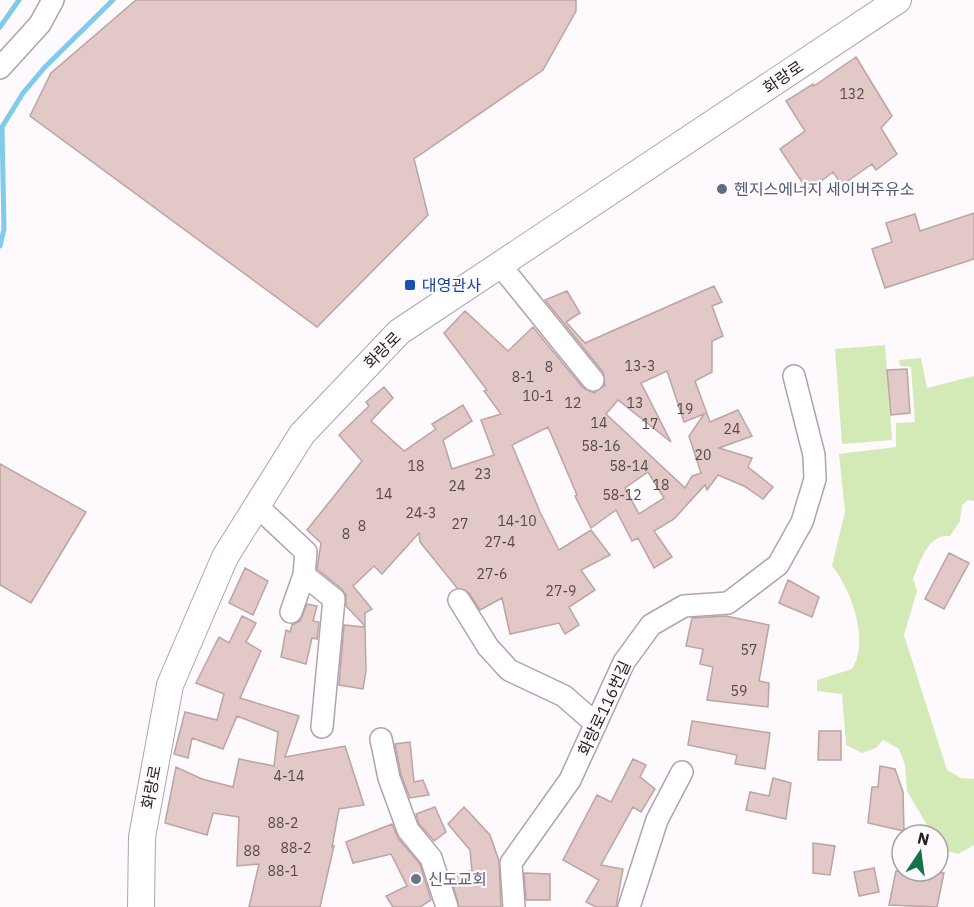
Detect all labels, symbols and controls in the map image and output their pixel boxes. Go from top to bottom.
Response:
street label: 화랑로 [759,56,807,98]
house number: 132 [839,85,865,103]
place label: 헨지스에너지 세이버주유소 [734,179,914,199]
marker: 헨지스에너지 세이버주유소 [715,182,729,196]
place label: 대영관사 [422,275,481,295]
marker: 대영관사 [403,278,417,292]
street label: 화랑로 [359,327,405,373]
house number: 13-3 [625,357,655,375]
house number: 8 [545,358,553,376]
house number: 8-1 [512,368,534,386]
house number: 10-1 [523,387,553,405]
house number: 12 [565,394,581,412]
house number: 13 [627,394,643,412]
house number: 19 [677,400,693,418]
house number: 14 [591,414,607,432]
house number: 17 [642,415,658,433]
house number: 24 [724,420,740,438]
house number: 58-16 [581,437,621,455]
house number: 20 [695,446,711,464]
house number: 18 [408,457,424,475]
house number: 58-14 [609,457,649,475]
house number: 23 [475,465,491,483]
house number: 18 [653,476,669,494]
house number: 24 [449,477,465,495]
house number: 14 [376,485,392,503]
house number: 58-12 [602,486,642,504]
house number: 24-3 [406,504,436,522]
house number: 14-10 [497,512,537,530]
house number: 27 [452,515,468,533]
house number: 8 [358,517,366,535]
house number: 8 [342,525,350,543]
house number: 27-4 [485,533,515,551]
house number: 27-6 [477,565,507,583]
house number: 27-9 [546,582,576,600]
house number: 57 [741,641,757,659]
street label: 화랑로116번길 [573,657,635,759]
house number: 59 [731,682,747,700]
street label: 화랑로 [137,763,165,811]
house number: 4-14 [274,767,304,785]
house number: 88-2 [268,814,298,832]
north arrow [890,823,950,883]
text: N [915,827,931,849]
house number: 88-2 [281,839,311,857]
house number: 88 [244,842,260,860]
house number: 88-1 [268,862,298,880]
place label: 신도교회 [428,869,487,889]
marker: 신도교회 [409,872,423,886]

